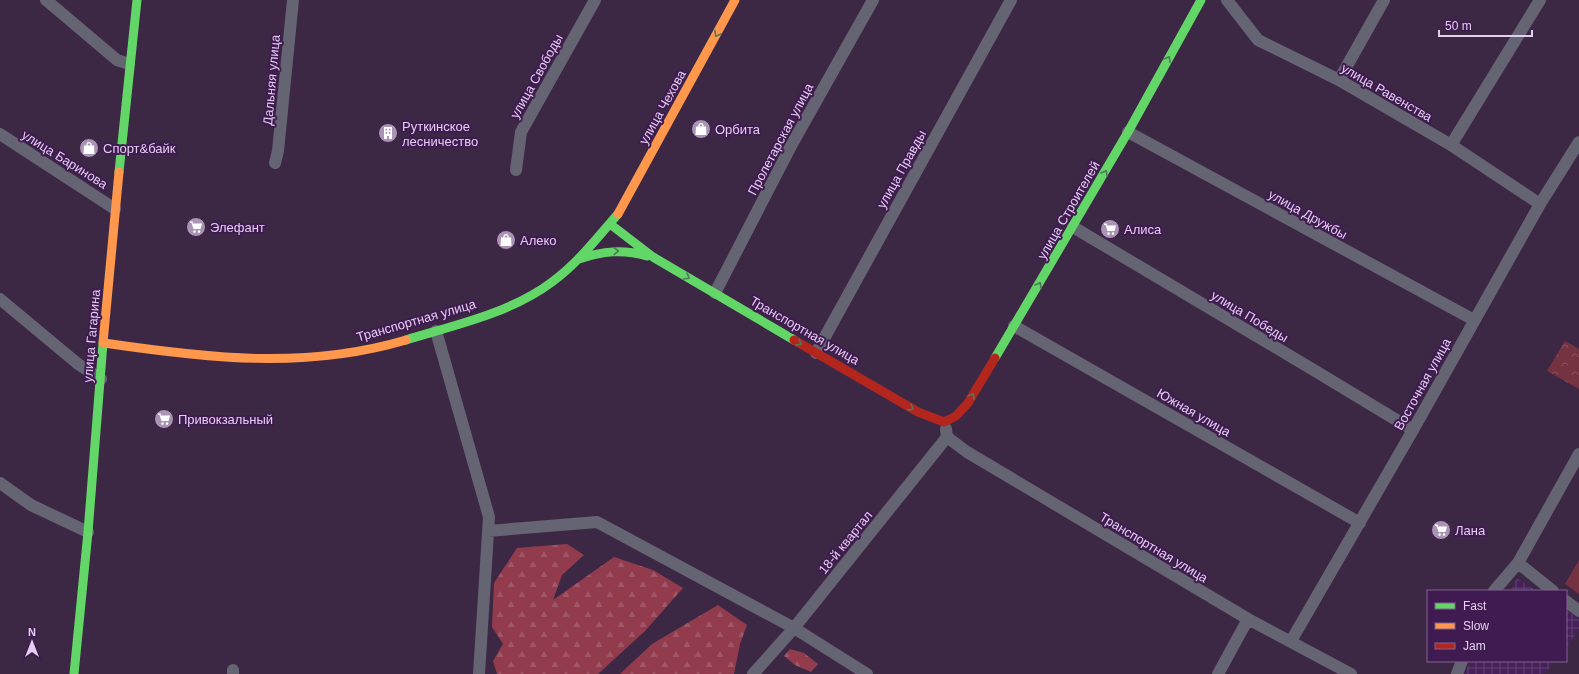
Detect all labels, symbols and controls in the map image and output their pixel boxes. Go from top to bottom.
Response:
scale bar [1439,12,1532,38]
text: 50 m [1445,19,1472,33]
one-way arrow [714,30,721,37]
street label: улица Свободы [507,31,566,121]
street label: Дальняя улица [260,33,283,126]
one-way arrow [1163,56,1170,63]
street label: улица Равенства [1339,60,1436,125]
street label: улица Чехова [636,67,689,147]
street label: Пролетарская улица [745,80,817,198]
shop icon: Орбита [690,118,712,140]
place label: Руткинское лесничество [402,119,478,149]
building icon: Руткинское лесничество [377,122,399,144]
place label: Орбита [715,122,761,137]
street label: улица Баринова [19,127,111,192]
street label: улица Правды [874,128,929,211]
shop icon: Спорт&байк [78,137,100,159]
place label: Спорт&байк [103,141,176,156]
street label: улица Строителей [1034,158,1103,262]
one-way arrow [1100,169,1107,177]
street label: улица Дружбы [1266,187,1350,242]
supermarket icon: Элефант [185,216,207,238]
supermarket icon: Алиса [1099,218,1121,240]
place label: Элефант [210,220,265,235]
place label: Алиса [1124,222,1162,237]
shop icon: Алеко [495,229,517,251]
place label: Алеко [520,233,557,248]
one-way arrow [613,247,619,255]
one-way arrow [683,272,690,279]
one-way arrow [1034,282,1041,289]
street label: улица Гагарина [80,288,103,383]
street label: улица Победы [1209,288,1291,345]
street label: Транспортная улица [748,293,863,368]
street label: Транспортная улица [355,296,478,345]
street label: Восточная улица [1391,335,1454,433]
one-way arrow [795,338,802,345]
street label: Южная улица [1154,385,1234,440]
one-way arrow [967,393,975,400]
one-way arrow [907,403,914,410]
supermarket icon: Привокзальный [153,408,175,430]
place label: Привокзальный [178,412,273,427]
street label: 18-й квартал [815,508,875,577]
street label: Транспортная улица [1097,509,1211,586]
supermarket icon: Лана [1430,519,1452,541]
place label: Лана [1455,523,1486,538]
legend [1427,590,1567,662]
text: Fast [1463,599,1487,613]
text: Slow [1463,619,1489,633]
north arrow [12,622,52,662]
text: N [28,626,36,638]
text: Jam [1463,639,1486,653]

